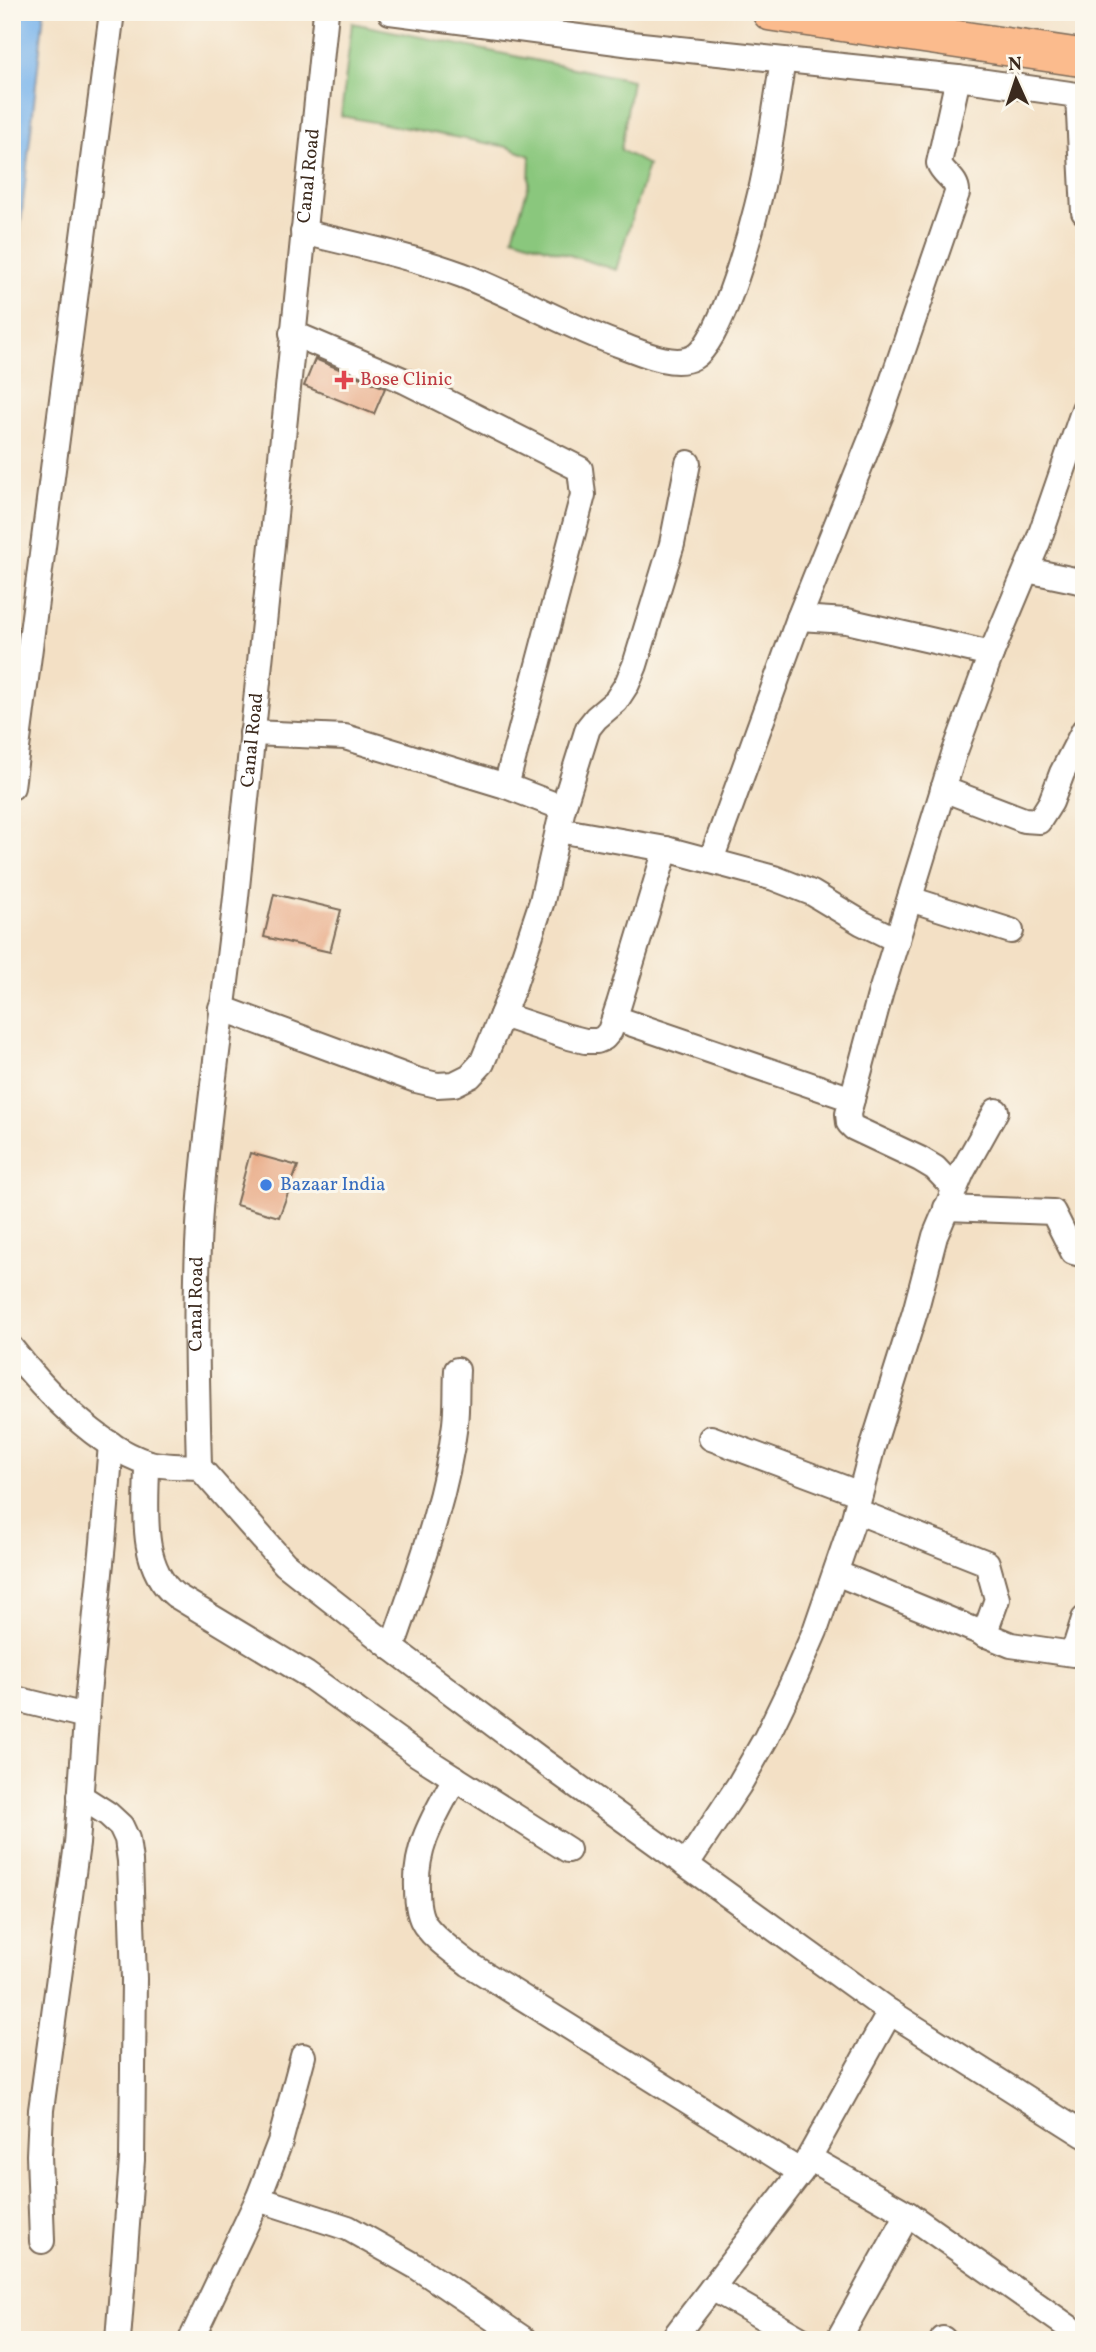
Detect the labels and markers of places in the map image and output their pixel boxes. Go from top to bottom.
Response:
place label: Bose Clinic [360,367,452,393]
marker: Bose Clinic [334,370,354,390]
place label: Bazaar India [280,1172,385,1198]
marker: Bazaar India [258,1177,274,1193]

